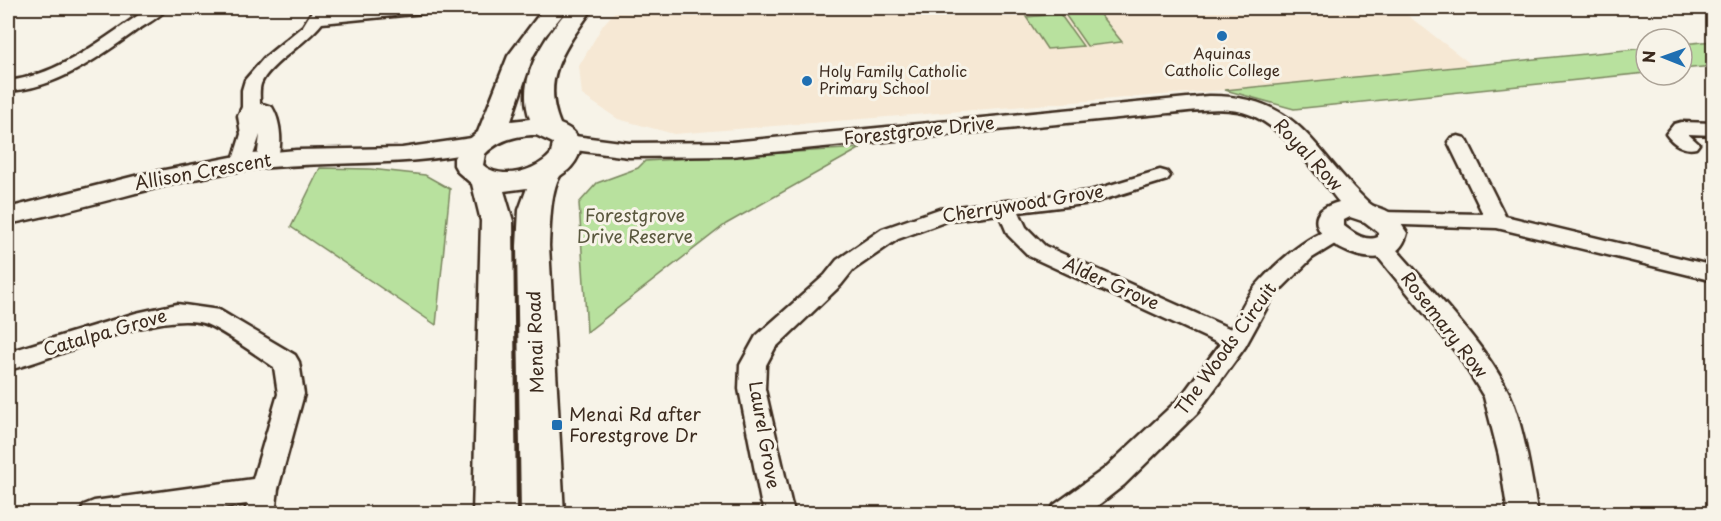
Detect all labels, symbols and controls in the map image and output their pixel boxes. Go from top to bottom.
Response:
north arrow [1634,27,1694,87]
marker: Aquinas Catholic College [1215,29,1229,43]
place label: Aquinas Catholic College [1164,41,1280,81]
text: N [1636,50,1660,63]
place label: Holy Family Catholic Primary School [819,59,967,99]
marker: Holy Family Catholic Primary School [800,74,814,88]
street label: Forestgrove Drive [842,108,996,151]
street label: Royal Row [1268,112,1350,196]
street label: Allison Crescent [132,145,273,196]
street label: Cherrywood Grove [940,176,1105,229]
park label: Forestgrove Drive Reserve [577,201,693,249]
street label: Alder Grove [1059,249,1164,316]
street label: Rosemary Row [1395,265,1495,383]
street label: The Woods Circuit [1167,276,1282,420]
street label: Menai Road [519,290,550,394]
street label: Catalpa Grove [40,301,169,362]
street label: Laurel Grove [743,379,788,491]
place label: Menai Rd after Forestgrove Dr [569,400,701,448]
marker: Menai Rd after Forestgrove Dr [550,418,564,432]

